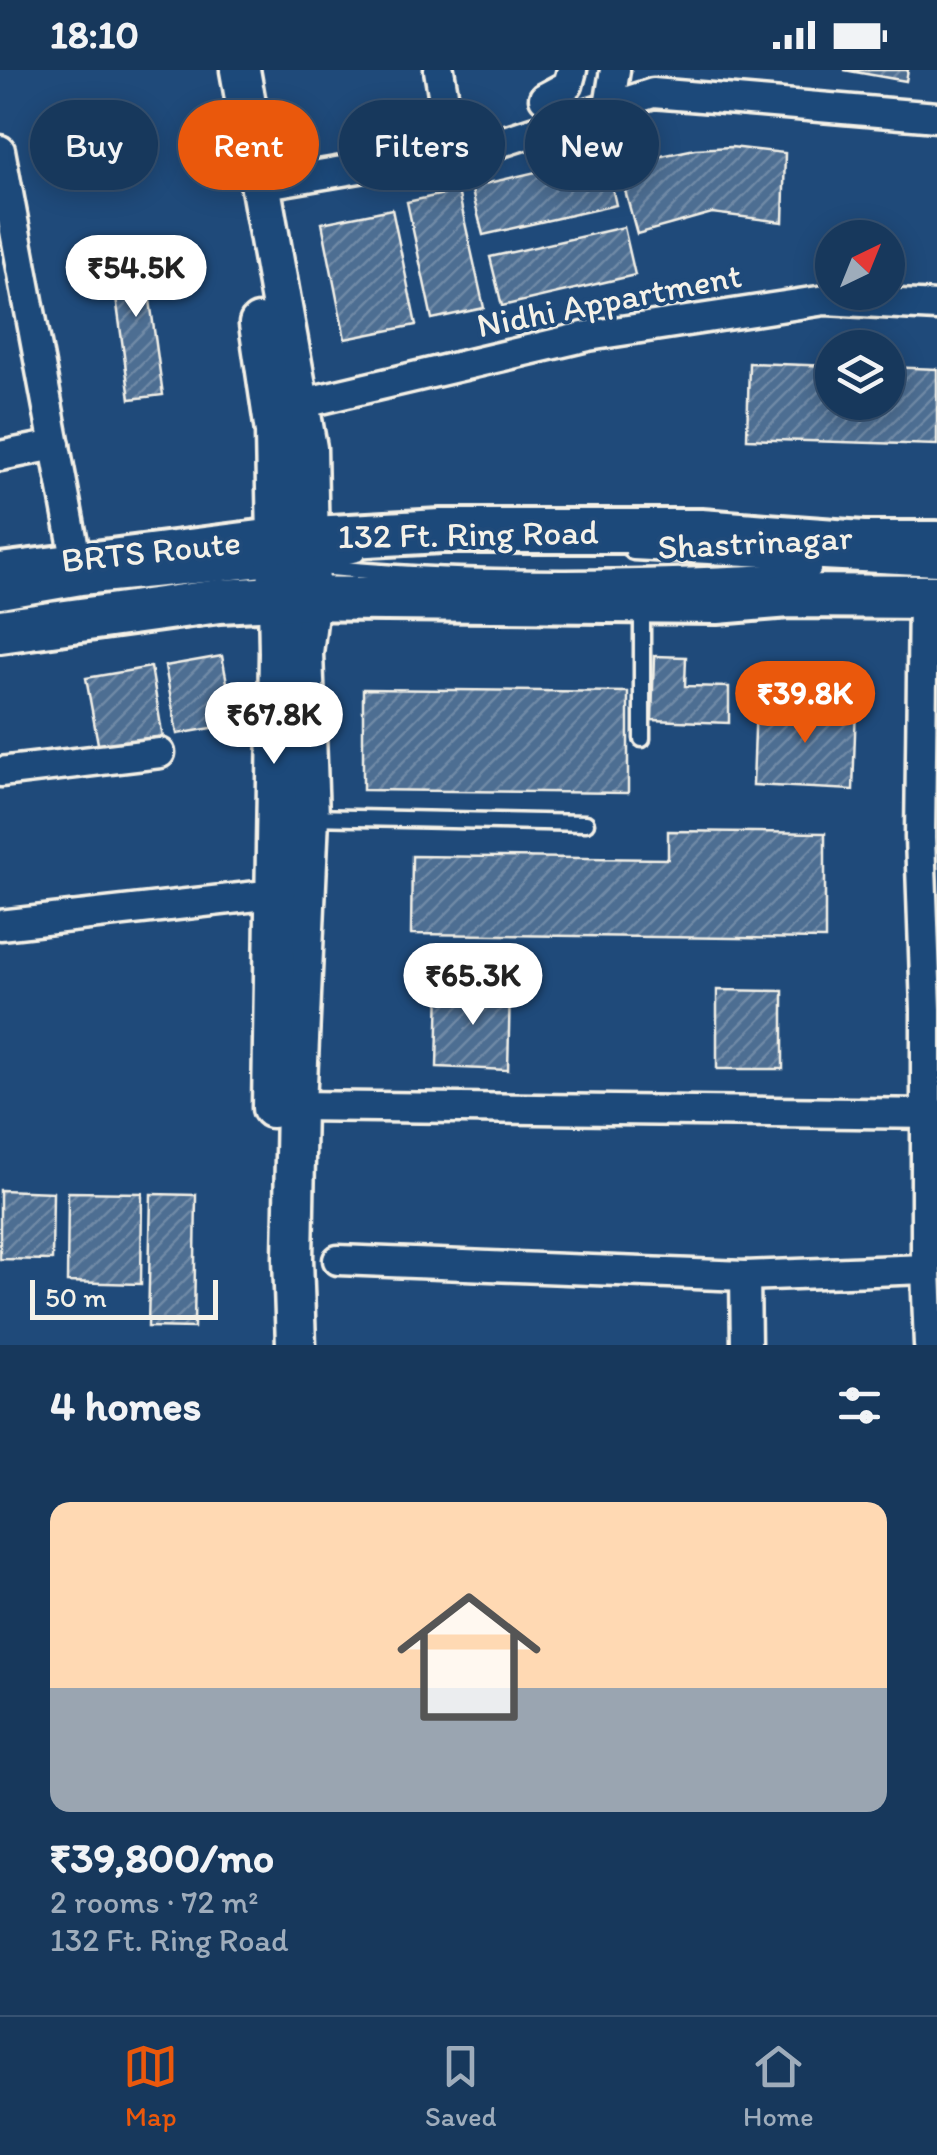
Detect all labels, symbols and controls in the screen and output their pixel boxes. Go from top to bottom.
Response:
text: 18:10 [50,12,139,58]
chip: Buy [30,100,158,190]
chip: Rent [178,100,319,190]
chip: Filters [339,100,505,190]
chip: New [525,100,659,190]
north arrow [815,220,905,310]
map controls [815,220,905,420]
pin: ₹54.5K [55,235,217,320]
text: ₹54.5K [88,248,184,286]
street label: Nidhi Appartment [473,254,745,346]
button: layers [815,330,905,420]
street label: 132 Ft. Ring Road [337,511,599,557]
street label: Shastrinagar [656,516,854,568]
street label: BRTS Route [59,521,243,581]
pin: ₹39.8K [724,661,886,746]
text: ₹39.8K [757,674,853,712]
pin: ₹67.8K [193,682,355,767]
text: ₹67.8K [227,695,321,733]
pin: ₹65.3K [392,943,554,1028]
text: ₹65.3K [425,956,521,994]
scale bar [30,1275,218,1320]
text: 50 m [45,1280,107,1314]
icon: filters [832,1378,887,1433]
text: 4 homes [50,1380,201,1431]
icon: home [379,1567,559,1747]
text: ₹39,800/mo [50,1832,274,1883]
text: 2 rooms · 72 m² [50,1883,258,1921]
text: 132 Ft. Ring Road [50,1921,289,1959]
tab: Map [123,2039,178,2133]
tab: Saved [425,2039,496,2133]
tab: Home [743,2039,814,2133]

